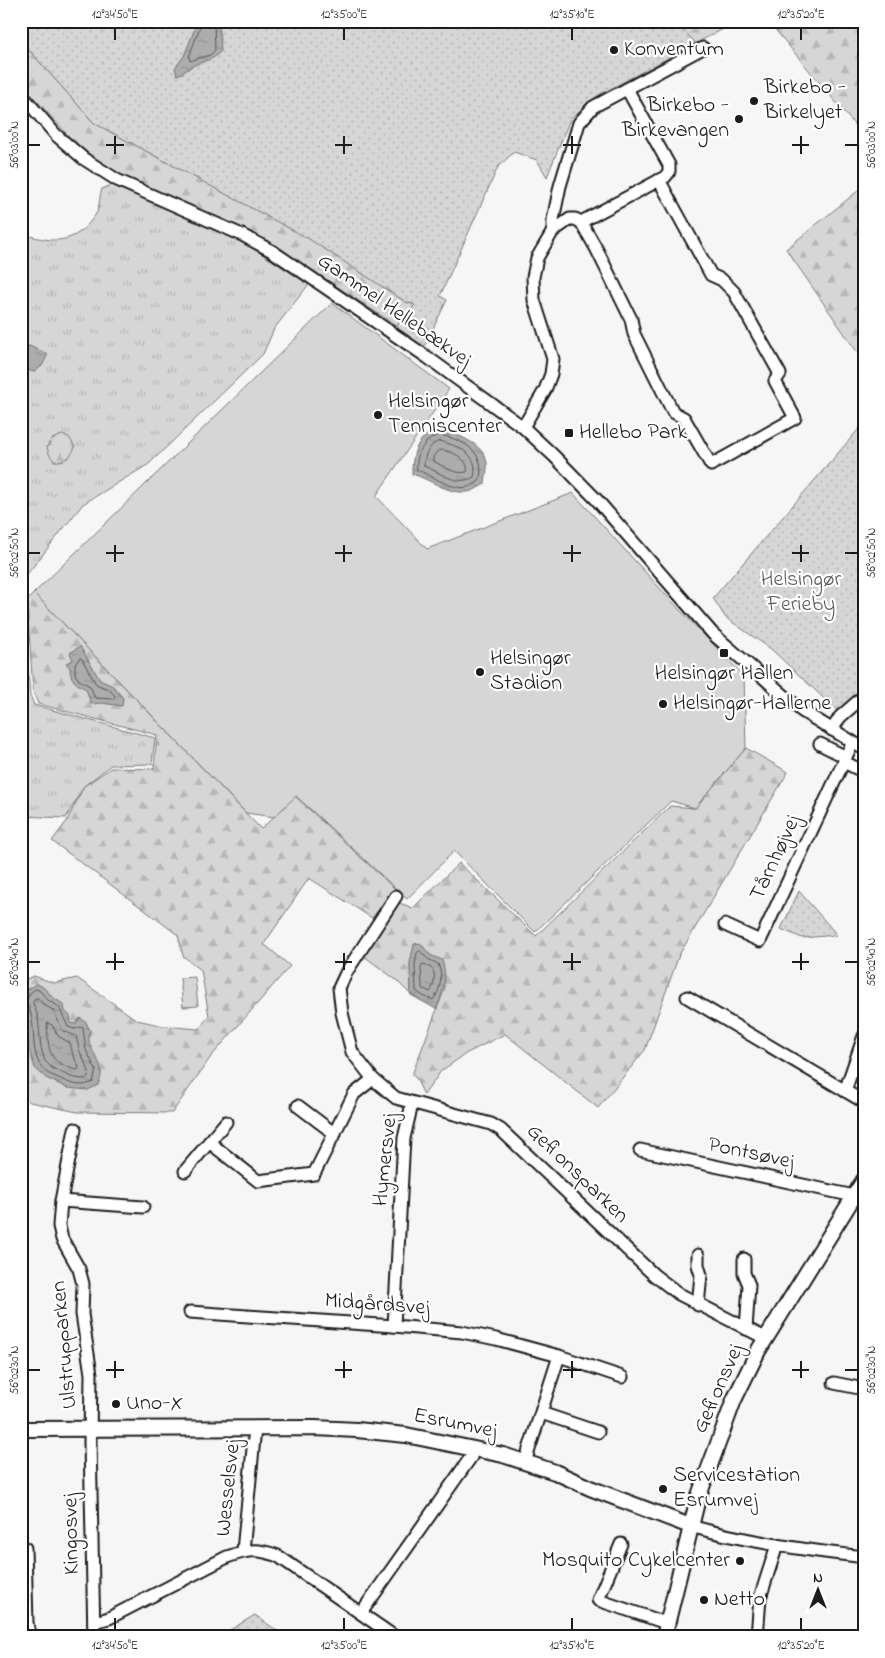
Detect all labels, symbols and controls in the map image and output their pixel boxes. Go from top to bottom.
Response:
text: 12°34'50"E [92,6,138,24]
text: 12°35'00"E [321,6,367,24]
text: 12°35'10"E [549,6,595,24]
text: 12°35'20"E [777,6,825,24]
place label: Konventum [624,34,724,66]
marker: Konventum [608,44,620,56]
place label: Birkebo - Birkelyet [763,72,846,130]
place label: Birkebo - Birkevangen [621,90,729,148]
marker: Birkebo - Birkelyet [748,95,760,107]
marker: Birkebo - Birkevangen [733,113,745,125]
text: 56°03'00"N [6,121,24,169]
text: 56°03'00"N [863,121,881,169]
street label: Gammel Hellebækvej [310,246,478,377]
place label: Helsingør Tenniscenter [388,386,502,443]
marker: Helsingør Tenniscenter [372,409,384,421]
place label: Hellebo Park [579,417,688,449]
marker: Hellebo Park [563,427,575,439]
text: 56°02'50"N [6,528,24,578]
text: 56°02'50"N [863,528,881,578]
park label: Helsingør Ferieby [761,564,841,622]
place label: Helsingør Stadion [490,643,571,700]
marker: Helsingør Hallen [718,647,730,659]
place label: Helsingør Hallen [655,658,793,691]
marker: Helsingør Stadion [474,666,486,678]
place label: Helsingør-Hallerne [673,688,831,721]
marker: Helsingør-Hallerne [657,698,669,710]
street label: Tårnhøjvej [742,809,810,906]
text: 56°02'40"N [6,938,24,986]
text: 56°02'40"N [863,938,881,986]
street label: Hymersvej [365,1111,408,1208]
street label: Gefionsparken [518,1117,636,1231]
street label: Pontsøvej [705,1129,798,1179]
street label: Ulstrupparken [43,1280,87,1410]
street label: Midgårdsvej [323,1285,431,1326]
street label: Gefionsvej [685,1339,753,1439]
text: 56°02'30"N [6,1346,24,1394]
text: 56°02'30"N [863,1346,881,1394]
place label: Uno-X [126,1388,183,1420]
marker: Uno-X [110,1398,122,1410]
street label: Esrumvej [411,1400,500,1448]
street label: Wesselsvej [208,1437,250,1538]
place label: Servicestation Esrumvej [673,1460,800,1517]
marker: Servicestation Esrumvej [657,1483,669,1495]
street label: Kingosvej [55,1492,90,1575]
place label: Mosquito Cykelcenter [542,1545,730,1578]
marker: Mosquito Cykelcenter [734,1555,746,1567]
north arrow [792,1566,842,1616]
text: N [813,1568,823,1589]
place label: Netto [714,1584,765,1616]
marker: Netto [698,1594,710,1606]
text: 12°34'50"E [92,1637,138,1655]
text: 12°35'00"E [321,1637,367,1655]
text: 12°35'10"E [549,1637,595,1655]
text: 12°35'20"E [777,1637,825,1655]

